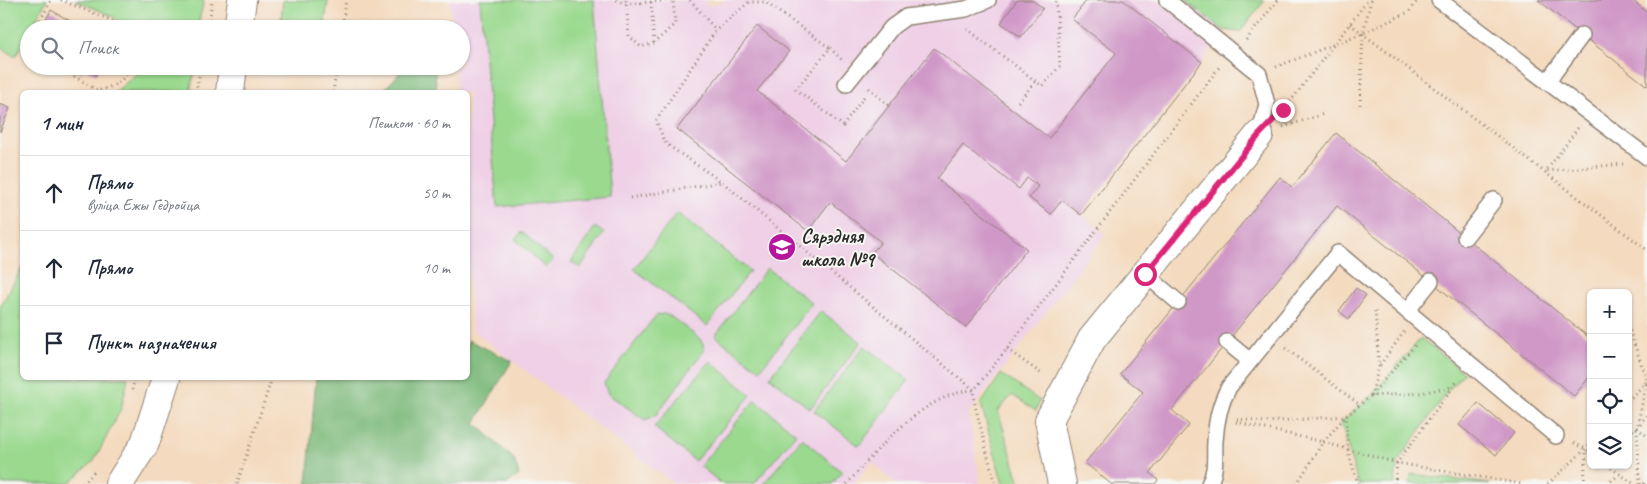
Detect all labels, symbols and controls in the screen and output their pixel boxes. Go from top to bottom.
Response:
search box [20,20,470,75]
icon: search [38,34,66,62]
text: Поиск [78,36,118,60]
route end [1272,99,1295,122]
text: 1 мин [40,110,83,136]
text: Пешком · 60 m [368,113,450,133]
text: Прямо [87,171,132,195]
icon: ahead [40,179,68,207]
text: 50 m [423,183,450,203]
text: вуліца Ежы Гедройца [87,195,199,215]
place label: Сярэдняя школа №9 [801,224,876,272]
school or university icon: Сярэдняя школа №9 [767,232,797,262]
icon: ahead [40,254,68,282]
text: Прямо [87,256,132,280]
text: 10 m [423,258,450,278]
route start [1134,263,1157,286]
map controls [1587,289,1632,469]
button: + [1587,289,1632,334]
icon: arrive [40,329,68,357]
text: Пункт назначения [87,331,216,355]
button: − [1587,334,1632,379]
button: locate [1587,379,1632,424]
button: layers [1587,424,1632,469]

